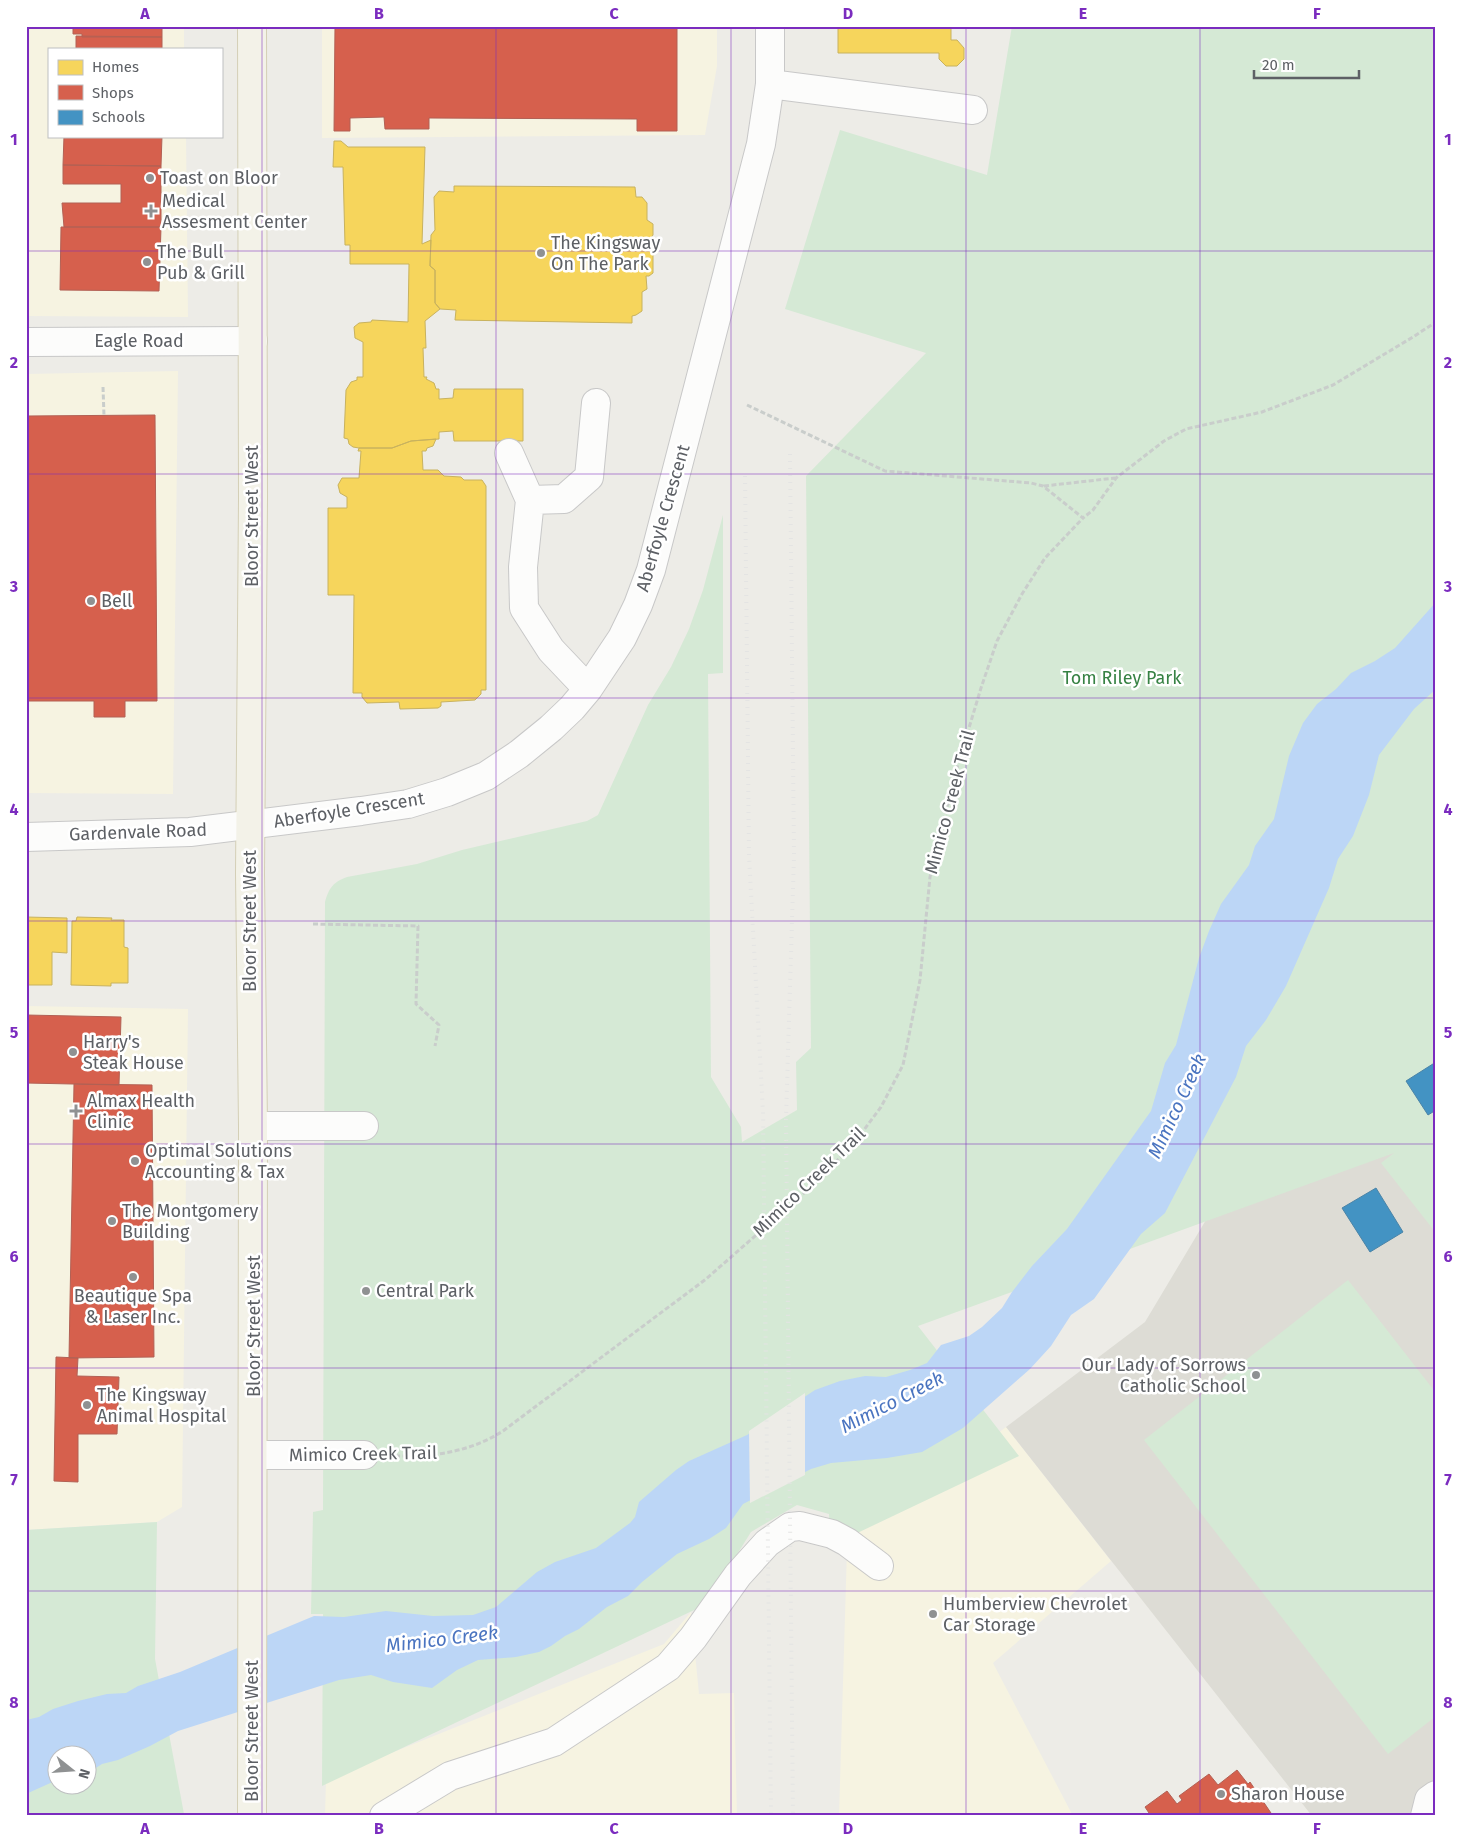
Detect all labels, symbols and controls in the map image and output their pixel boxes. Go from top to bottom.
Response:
text: A [139,4,150,23]
text: B [374,4,384,23]
text: C [609,4,619,23]
text: D [843,4,853,23]
text: E [1079,4,1087,23]
text: F [1313,4,1321,23]
legend [48,48,222,138]
scale bar [1254,48,1360,80]
text: 20 m [1262,56,1295,74]
text: Homes [92,58,139,76]
text: Shops [92,84,134,102]
text: Schools [92,108,145,126]
text: 1 [10,130,18,149]
text: 1 [1444,130,1452,149]
place label: Toast on Bloor [160,167,278,189]
marker: Toast on Bloor [144,172,156,184]
place label: Medical Assesment Center [162,190,307,233]
marker: Medical Assesment Center [144,204,158,218]
place label: The Kingsway On The Park [551,232,660,275]
place label: The Bull Pub & Grill [157,241,245,284]
marker: The Kingsway On The Park [535,247,547,259]
marker: The Bull Pub & Grill [141,256,153,268]
street label: Eagle Road [94,330,184,352]
text: 2 [10,353,18,372]
text: 2 [1444,353,1452,372]
street label: Aberfoyle Crescent [631,441,695,594]
street label: Bloor Street West [241,445,263,587]
text: 3 [9,577,18,596]
text: 3 [1443,577,1452,596]
place label: Bell [101,590,132,612]
marker: Bell [85,595,97,607]
park label: Tom Riley Park [1063,667,1182,689]
street label: Mimico Creek Trail [920,728,980,876]
street label: Aberfoyle Crescent [272,787,426,833]
text: 4 [9,800,19,819]
text: 4 [1443,800,1453,819]
street label: Gardenvale Road [69,819,207,845]
street label: Bloor Street West [239,850,261,992]
text: 5 [10,1023,19,1042]
text: 5 [1444,1023,1453,1042]
place label: Harry's Steak House [83,1031,184,1074]
marker: Harry's Steak House [67,1046,79,1058]
water label: Mimico Creek [1143,1050,1211,1162]
place label: Almax Health Clinic [87,1090,195,1133]
marker: Almax Health Clinic [69,1104,83,1118]
street label: Mimico Creek Trail [748,1123,870,1241]
place label: Optimal Solutions Accounting & Tax [145,1140,292,1183]
marker: Optimal Solutions Accounting & Tax [129,1155,141,1167]
place label: The Montgomery Building [122,1200,258,1243]
marker: The Montgomery Building [106,1215,118,1227]
text: 6 [9,1247,19,1266]
text: 6 [1443,1247,1453,1266]
street label: Bloor Street West [243,1255,265,1397]
marker: Beautique Spa & Laser Inc. [127,1271,139,1283]
place label: Central Park [376,1280,475,1302]
place label: Beautique Spa & Laser Inc. [74,1285,192,1328]
marker: Central Park [360,1285,372,1297]
place label: Our Lady of Sorrows Catholic School [1082,1354,1246,1397]
water label: Mimico Creek [837,1366,947,1438]
marker: Our Lady of Sorrows Catholic School [1250,1369,1262,1381]
place label: The Kingsway Animal Hospital [97,1384,226,1427]
marker: The Kingsway Animal Hospital [81,1399,93,1411]
street label: Mimico Creek Trail [289,1442,437,1466]
text: 7 [10,1470,18,1489]
text: 7 [1444,1470,1452,1489]
place label: Humberview Chevrolet Car Storage [943,1593,1128,1636]
marker: Humberview Chevrolet Car Storage [927,1608,939,1620]
water label: Mimico Creek [385,1621,499,1657]
street label: Bloor Street West [241,1660,263,1802]
text: 8 [9,1693,19,1712]
text: 8 [1443,1693,1453,1712]
north arrow [48,1744,98,1794]
text: N [74,1767,93,1781]
place label: Sharon House [1231,1783,1345,1805]
marker: Sharon House [1215,1788,1227,1800]
text: A [139,1819,150,1838]
text: B [374,1819,384,1838]
text: C [609,1819,619,1838]
text: D [843,1819,853,1838]
text: E [1079,1819,1087,1838]
text: F [1313,1819,1321,1838]

